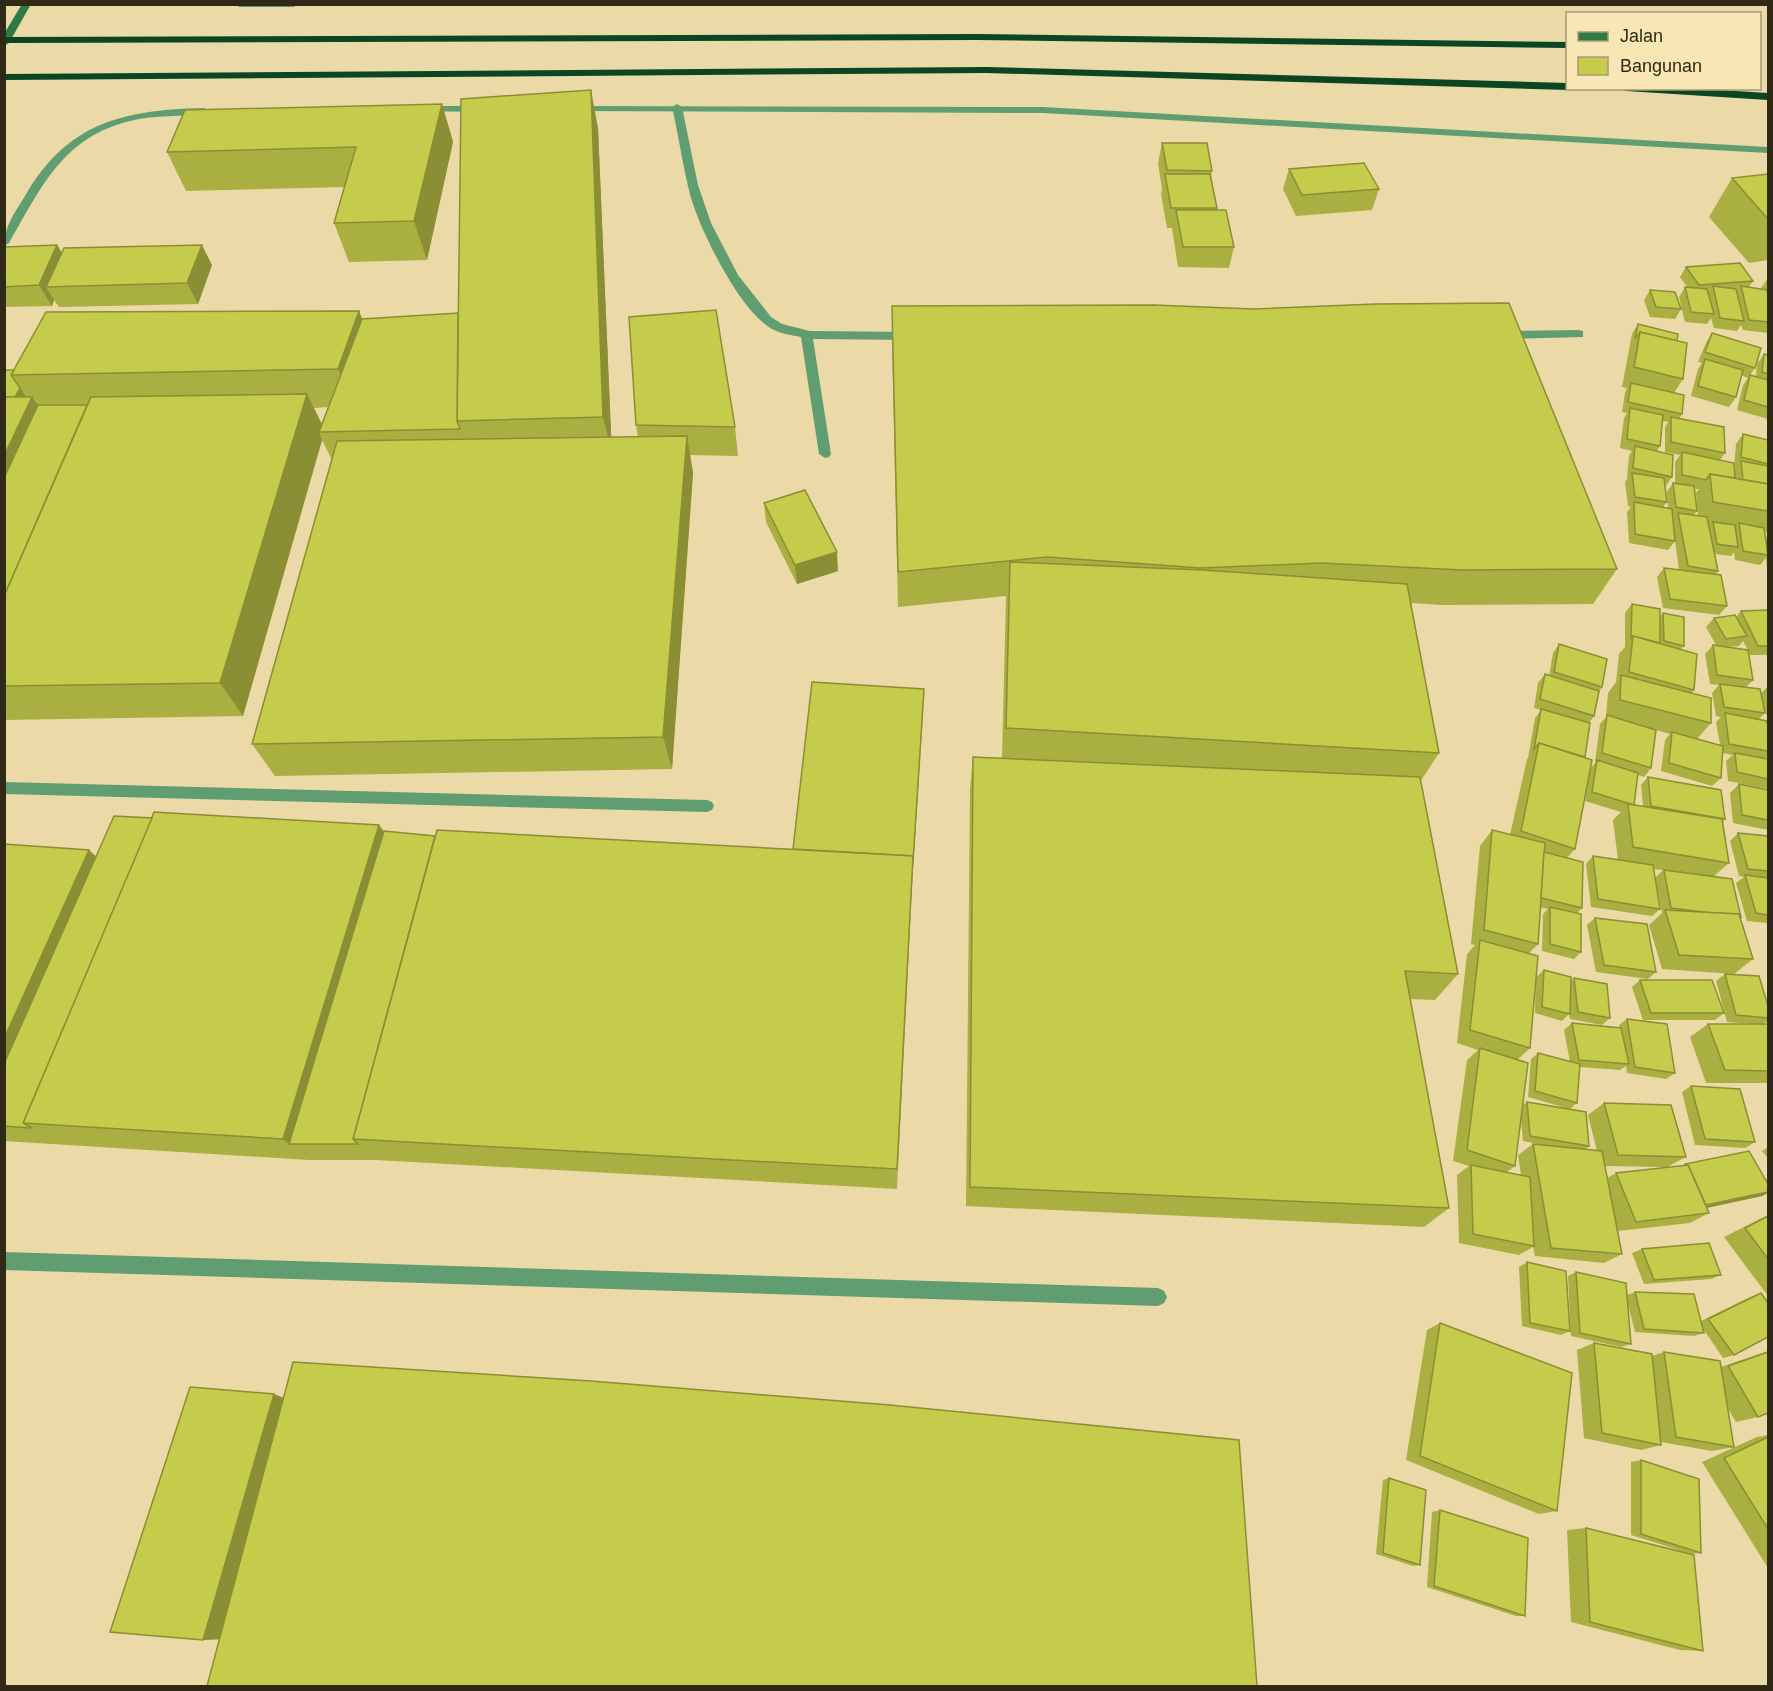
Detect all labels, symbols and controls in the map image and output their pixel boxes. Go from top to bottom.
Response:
legend [1566,12,1761,90]
text: Jalan [1620,26,1663,46]
text: Bangunan [1620,56,1702,76]

